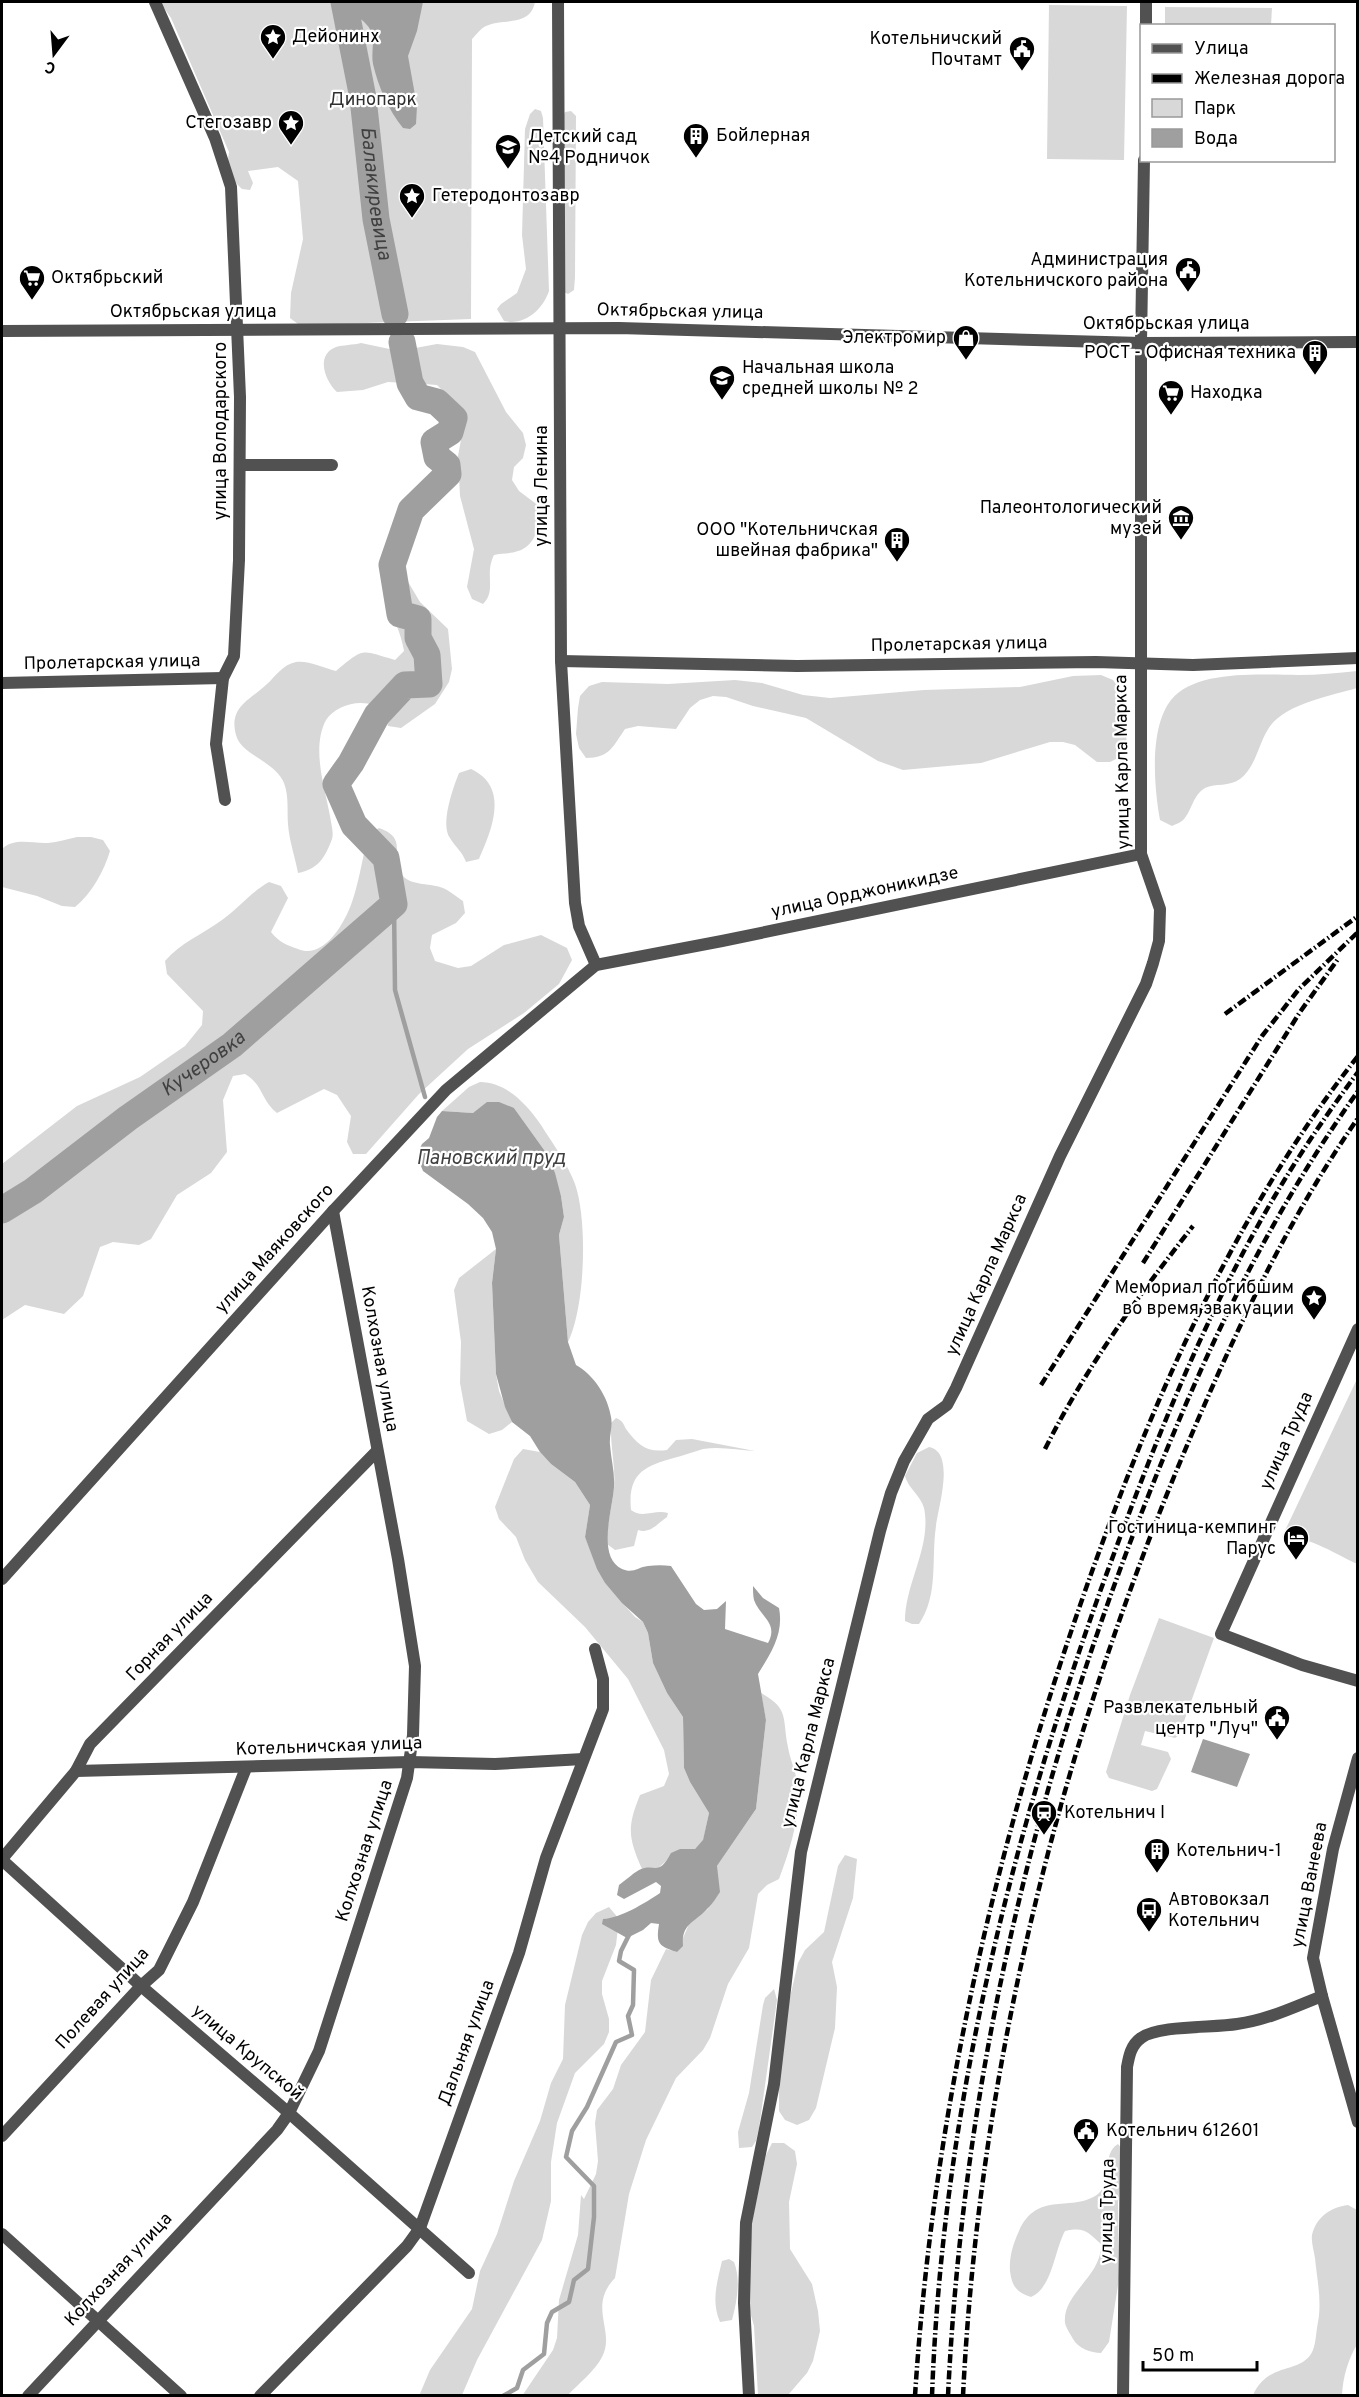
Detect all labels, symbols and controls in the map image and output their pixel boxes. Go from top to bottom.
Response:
place icon: Дейонинх [258,22,288,60]
north arrow [24,24,84,84]
legend [1140,24,1335,162]
place label: Дейонинх [292,26,379,49]
place label: Котельничский Почтамт [870,28,1002,72]
public building icon: Котельничский Почтамт [1007,34,1037,72]
text: Улица [1194,38,1248,61]
text: С [43,55,58,78]
text: Железная дорога [1194,68,1345,91]
park label: Динопарк [329,89,417,112]
text: Парк [1194,98,1236,121]
place icon: Стегозавр [276,108,306,146]
place label: Стегозавр [185,112,272,135]
building icon: Бойлерная [681,121,711,159]
water label: Балакиревица [353,125,397,263]
place label: Бойлерная [716,125,810,148]
place label: Детский сад №4 Родничок [528,126,650,170]
text: Вода [1194,128,1238,151]
school or university icon: Детский сад №4 Родничок [493,132,523,170]
place icon: Гетеродонтозавр [397,181,427,219]
place label: Гетеродонтозавр [432,185,580,208]
place label: Администрация Котельничского района [964,249,1168,293]
public building icon: Администрация Котельничского района [1173,255,1203,293]
supermarket icon: Октябрьский [17,263,47,301]
place label: Октябрьский [51,267,163,290]
street label: Октябрьская улица [596,299,764,325]
street label: Октябрьская улица [110,301,276,324]
street label: Октябрьская улица [1083,313,1249,336]
shop icon: Электромир [951,323,981,361]
place label: Электромир [842,327,946,350]
building icon: РОСТ - Офисная техника [1300,338,1330,376]
street label: улица Володарского [210,342,233,520]
place label: РОСТ - Офисная техника [1084,342,1296,365]
place label: Начальная школа средней школы № 2 [742,357,919,401]
school or university icon: Начальная школа средней школы № 2 [707,363,737,401]
supermarket icon: Находка [1156,378,1186,416]
place label: Находка [1190,382,1263,405]
street label: улица Ленина [531,425,554,547]
place label: Палеонтологический музей [980,497,1162,541]
museum icon: Палеонтологический музей [1166,503,1196,541]
place label: ООО "Котельничская швейная фабрика" [696,519,878,563]
building icon: ООО "Котельничская швейная фабрика" [882,525,912,563]
street label: Пролетарская улица [870,632,1048,658]
street label: Пролетарская улица [23,650,201,676]
street label: улица Карла Маркса [1110,674,1136,850]
street label: улица Орджоникидзе [769,862,961,924]
water label: Кучеровка [157,1025,252,1103]
water label: Пановский пруд [416,1146,566,1172]
street label: улица Маяковского [211,1179,339,1319]
street label: улица Карла Маркса [941,1190,1033,1360]
place label: Мемориал погибшим во время эвакуации [1114,1277,1294,1321]
place icon: Мемориал погибшим во время эвакуации [1299,1283,1329,1321]
street label: Колхозная улица [355,1284,403,1434]
street label: улица Труда [1255,1388,1319,1494]
place label: Гостиница-кемпинг Парус [1108,1517,1276,1561]
hotel icon: Гостиница-кемпинг Парус [1281,1523,1311,1561]
street label: Горная улица [122,1587,218,1687]
street label: улица Карла Маркса [777,1655,841,1831]
place label: Развлекательный центр "Луч" [1103,1697,1258,1741]
public building icon: Развлекательный центр "Луч" [1262,1703,1292,1741]
street label: Котельничская улица [235,1732,423,1762]
street label: Колхозная улица [331,1777,399,1925]
station icon: Котельнич I [1029,1798,1059,1836]
place label: Котельнич I [1064,1802,1165,1825]
street label: улица Ванеева [1287,1820,1333,1950]
building icon: Котельнич-1 [1142,1836,1172,1874]
place label: Котельнич-1 [1176,1840,1282,1863]
place label: Автовокзал Котельнич [1168,1889,1270,1933]
bus stop icon: Автовокзал Котельнич [1134,1895,1164,1933]
street label: Полевая улица [51,1943,155,2055]
street label: Дальняя улица [434,1977,500,2109]
street label: улица Крупской [187,2000,307,2106]
public building icon: Котельнич 612601 [1071,2116,1101,2154]
place label: Котельнич 612601 [1106,2120,1259,2143]
street label: улица Труда [1096,2158,1120,2264]
street label: Колхозная улица [60,2208,178,2332]
scale bar [1143,2334,1257,2372]
text: 50 m [1152,2345,1194,2368]

